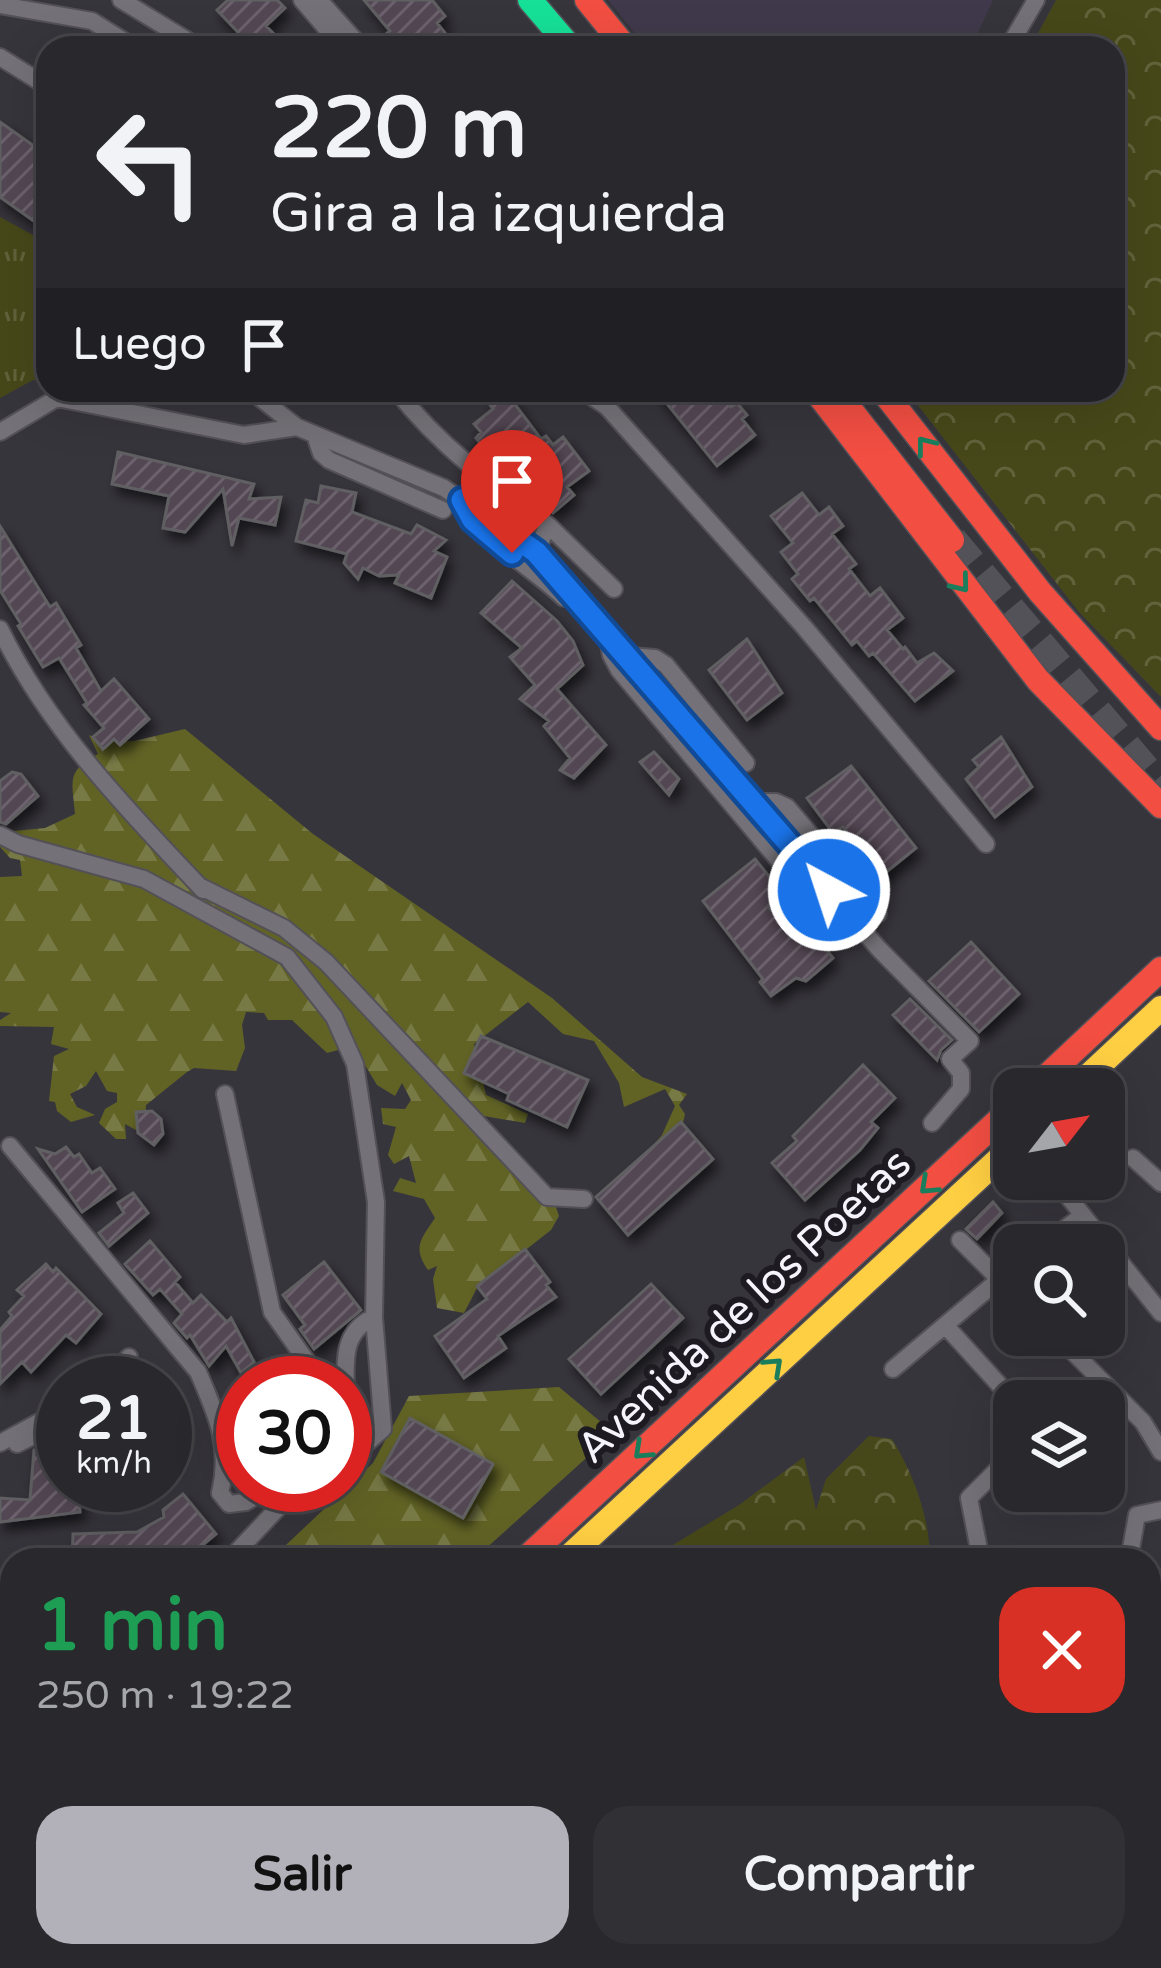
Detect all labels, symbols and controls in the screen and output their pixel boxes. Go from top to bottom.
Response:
text: 220 m [270,79,527,180]
icon: left [72,84,228,240]
text: Gira a la izquierda [270,181,727,246]
icon: arrive [231,312,297,378]
text: Luego [72,318,207,372]
pin [461,430,563,553]
one-way arrow [918,436,939,458]
icon: arrive [479,448,545,514]
one-way arrow [947,571,969,593]
position arrow [766,827,892,953]
north arrow [993,1068,1125,1200]
map controls [993,1068,1125,1512]
street label: Avenida de los Poetas [567,1138,921,1474]
one-way arrow [921,1172,942,1193]
button: search [993,1224,1125,1356]
speed limit sign: 30 [216,1356,372,1512]
one-way arrow [761,1359,782,1381]
button: layers [993,1380,1125,1512]
text: 21 [76,1383,152,1455]
one-way arrow [634,1437,656,1459]
text: km/h [76,1445,152,1482]
text: 1 min [36,1583,228,1670]
button: close [999,1587,1125,1713]
text: 250 m · 19:22 [36,1672,294,1719]
button: Salir [36,1806,569,1944]
button: Compartir [593,1806,1125,1944]

